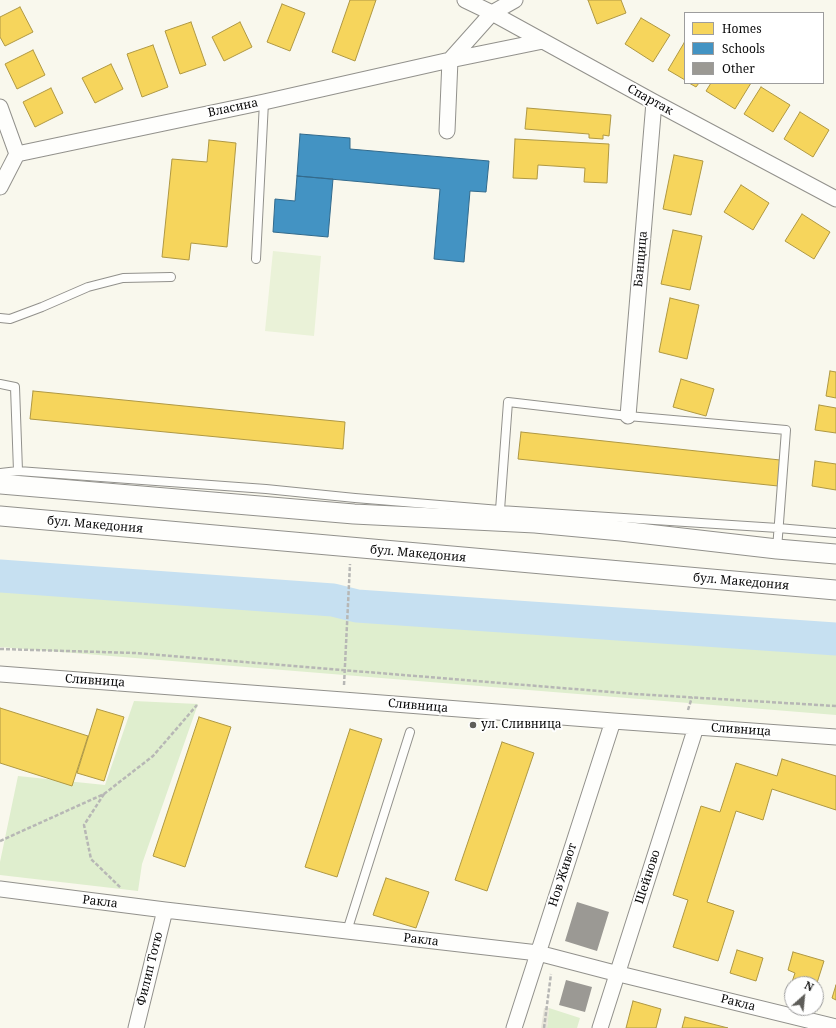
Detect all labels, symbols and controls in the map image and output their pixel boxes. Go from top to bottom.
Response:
legend [684,12,824,84]
text: Homes [722,20,762,37]
text: Schools [722,40,765,57]
text: Other [722,60,755,77]
street label: Спартак [625,82,675,118]
street label: Власина [207,96,259,120]
street label: Банщица [631,230,651,288]
street label: бул. Македония [46,514,144,536]
street label: бул. Македония [369,543,467,565]
street label: бул. Македония [692,571,790,593]
street label: Сливница [64,672,126,690]
street label: Сливница [387,696,449,716]
place label: ул. Сливница [481,718,562,732]
marker: ул. Сливница [468,720,478,730]
street label: Сливница [710,721,772,739]
street label: Нов Живот [546,841,580,909]
street label: Шейново [633,848,663,906]
street label: Ракла [82,893,118,911]
street label: Филип Тотю [134,931,166,1007]
street label: Ракла [403,931,439,949]
north arrow [784,976,824,1016]
text: N [802,977,816,994]
street label: Ракла [719,992,757,1014]

